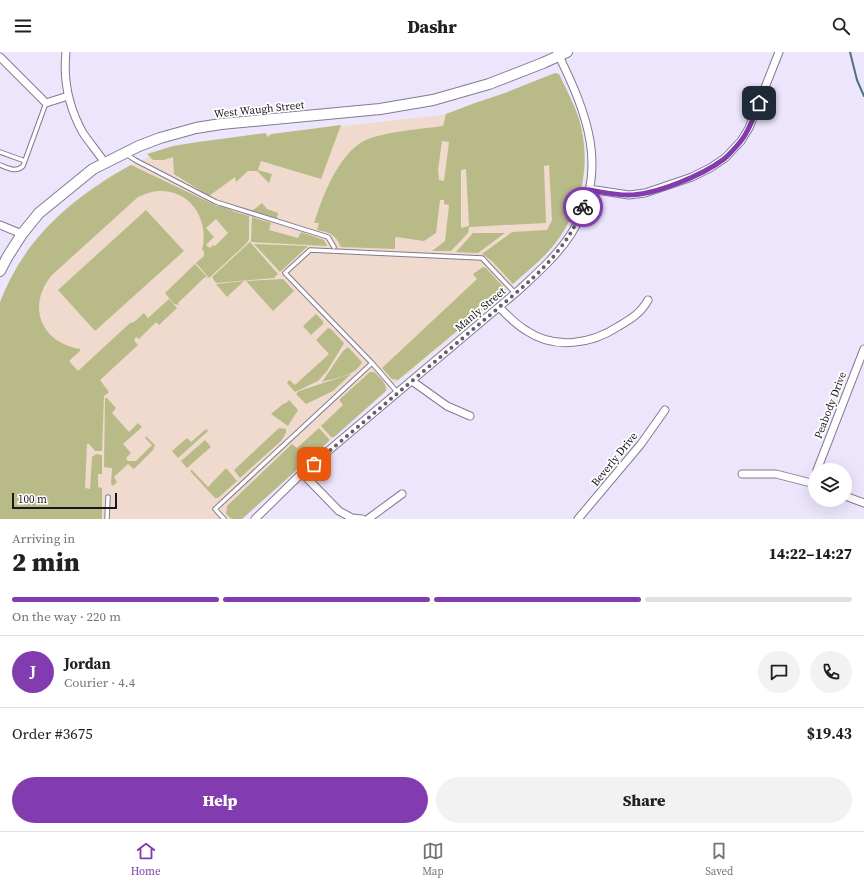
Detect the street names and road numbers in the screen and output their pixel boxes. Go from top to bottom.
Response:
street label: West Waugh Street [213,97,305,122]
street label: Manly Street [452,284,509,335]
street label: Peabody Drive [811,369,850,441]
street label: Beverly Drive [588,429,641,490]

